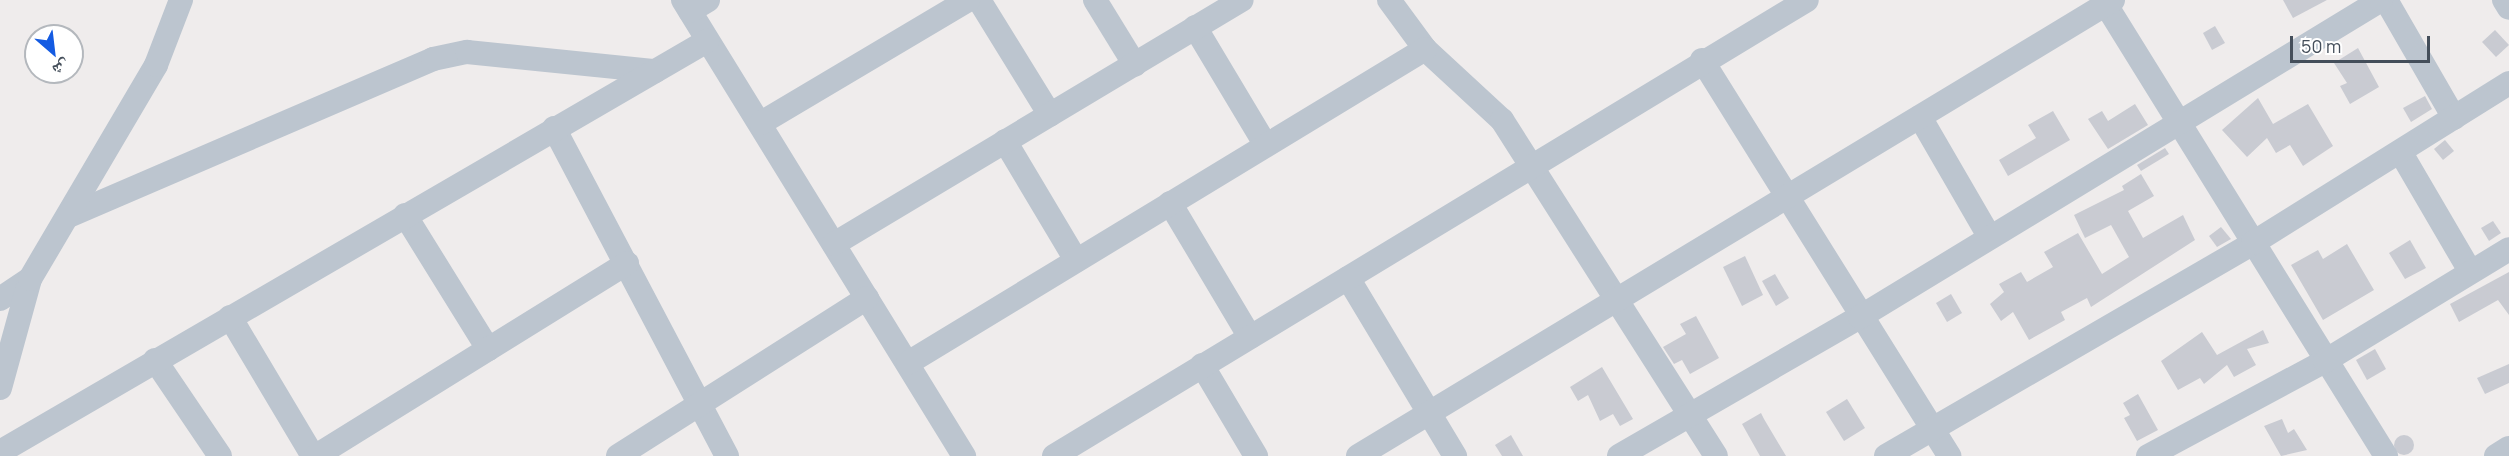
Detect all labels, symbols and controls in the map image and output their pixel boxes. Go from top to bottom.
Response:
north arrow [24,24,84,84]
scale bar [2293,24,2432,62]
text: 50 m [2301,34,2341,58]
text: ش [49,54,74,82]

